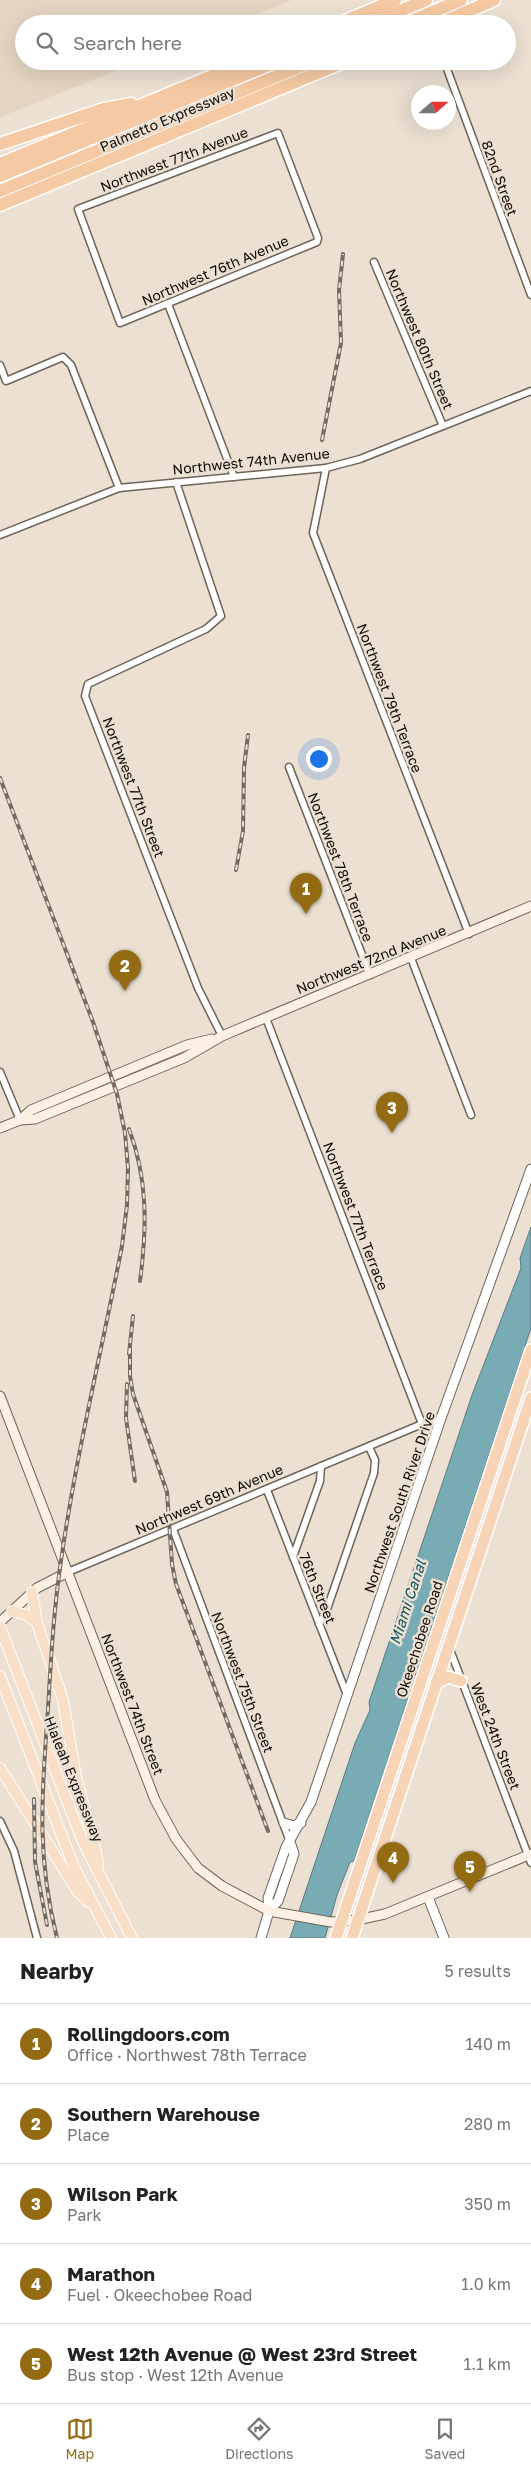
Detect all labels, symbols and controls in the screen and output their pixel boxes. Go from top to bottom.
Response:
search box [15,15,516,70]
icon: search [33,29,61,57]
text: Search here [73,31,182,54]
street label: Palmetto Expressway [97,83,237,155]
north arrow [411,85,456,130]
street label: Northwest 77th Avenue [98,123,250,195]
street label: 82nd Street [479,138,521,218]
street label: Northwest 76th Avenue [139,231,291,309]
street label: Northwest 80th Street [383,266,457,412]
street label: Northwest 74th Avenue [172,444,330,478]
street label: Northwest 79th Terrace [354,621,426,775]
street label: Northwest 77th Street [99,715,169,859]
your location [306,746,332,772]
street label: Northwest 78th Terrace [305,790,377,944]
pin: 1 [290,873,322,914]
street label: Northwest 72nd Avenue [293,921,449,997]
pin: 2 [109,950,141,991]
pin: 3 [376,1092,408,1133]
street label: Northwest 77th Terrace [320,1140,392,1292]
street label: Northwest South River Drive [360,1409,438,1595]
street label: Northwest 69th Avenue [133,1460,285,1538]
street label: 76th Street [296,1550,340,1626]
water label: Miami Canal [385,1556,429,1646]
street label: Okeechobee Road [392,1579,446,1699]
street label: Northwest 75th Street [208,1609,278,1755]
street label: Northwest 74th Street [98,1631,168,1777]
street label: West 24th Street [468,1680,524,1792]
street label: Hialeah Expressway [41,1713,107,1845]
pin: 4 [377,1842,409,1883]
pin: 5 [454,1851,486,1892]
text: Nearby [20,1958,94,1984]
text: 5 results [445,1961,511,1981]
text: Rollingdoors.com [67,2022,230,2045]
text: 1 [32,2034,40,2054]
text: 140 m [465,2034,511,2054]
text: Office · Northwest 78th Terrace [67,2045,307,2065]
text: Southern Warehouse [67,2102,260,2125]
text: 2 [31,2114,41,2134]
text: 280 m [464,2114,511,2134]
text: Place [67,2125,110,2145]
text: Wilson Park [67,2182,178,2205]
text: 3 [31,2194,41,2214]
text: 350 m [464,2194,511,2214]
text: Park [67,2205,102,2225]
text: Marathon [67,2262,155,2285]
text: 4 [31,2274,41,2294]
text: 1.0 km [461,2274,511,2294]
text: Fuel · Okeechobee Road [67,2285,252,2305]
text: West 12th Avenue @ West 23rd Street [67,2342,417,2365]
text: 5 [31,2354,41,2374]
text: 1.1 km [463,2354,511,2374]
text: Bus stop · West 12th Avenue [67,2365,284,2385]
tab: Map [66,2415,94,2462]
tab: Directions [225,2415,294,2462]
tab: Saved [425,2415,465,2462]

